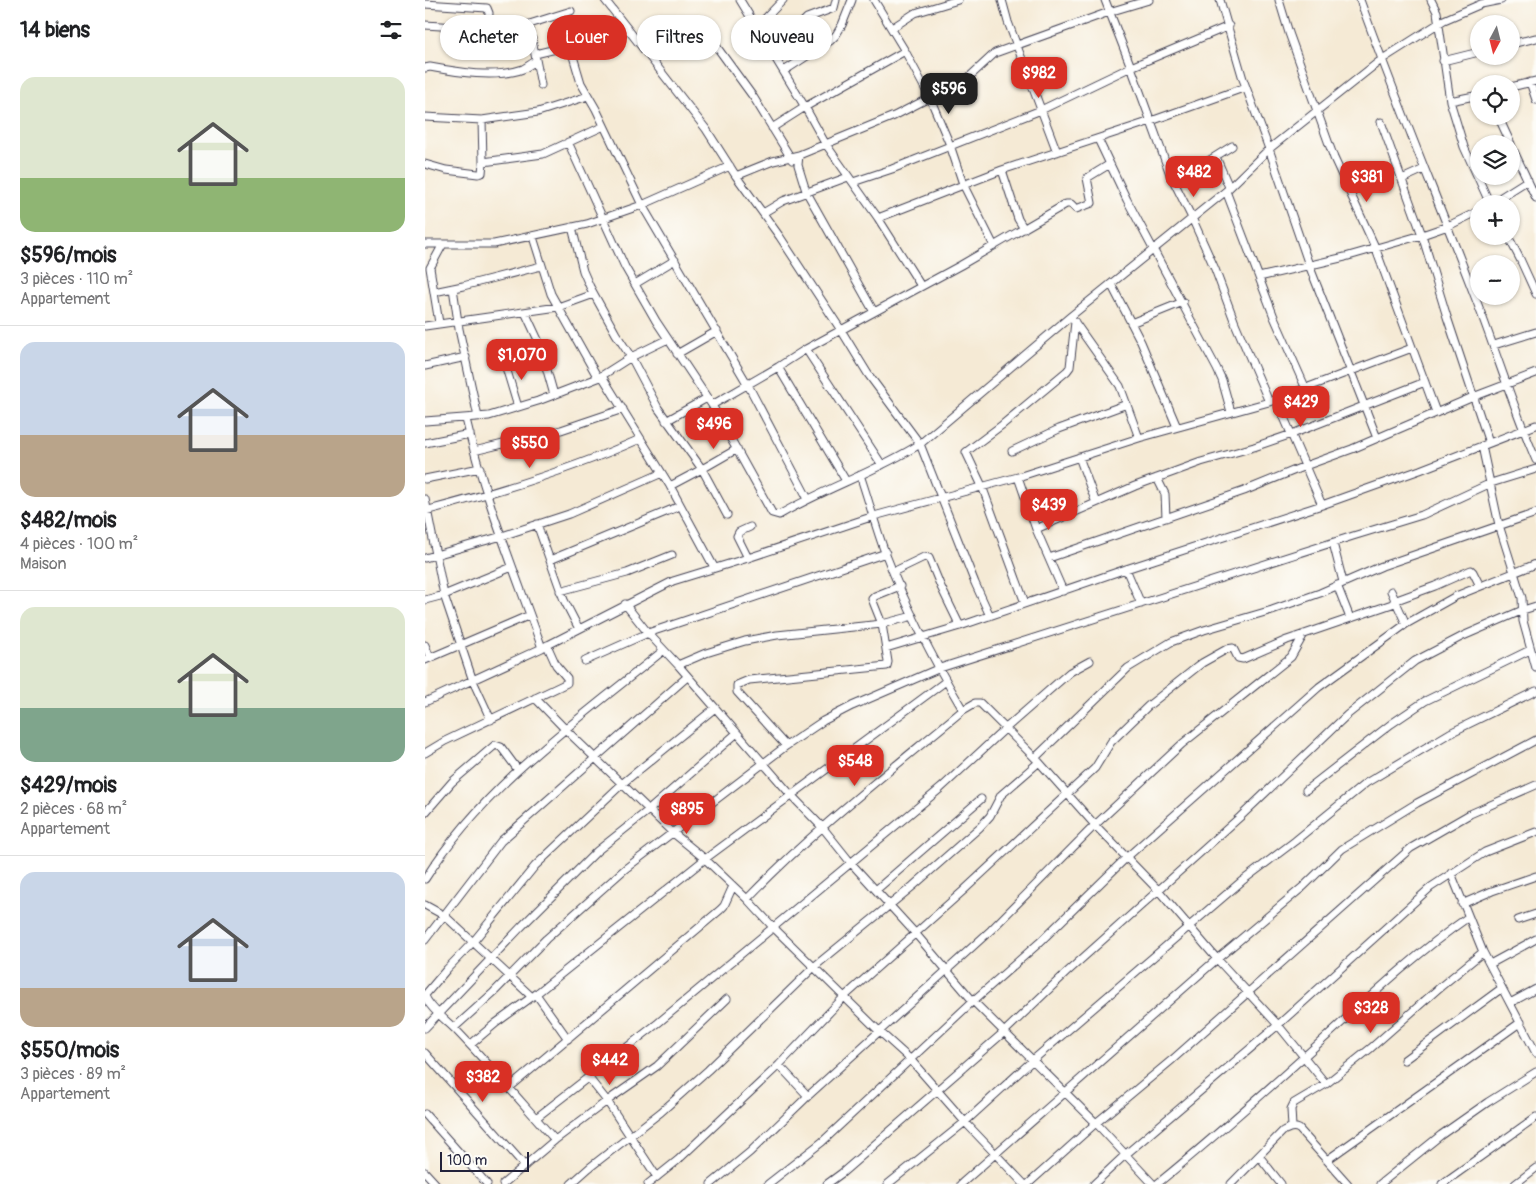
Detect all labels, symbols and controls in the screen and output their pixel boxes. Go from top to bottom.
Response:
chip: Acheter [440,15,537,60]
chip: Louer [547,15,627,60]
chip: Filtres [637,15,721,60]
chip: Nouveau [731,15,832,60]
north arrow [1470,15,1520,65]
map controls [1470,15,1520,305]
icon: filters [377,16,405,44]
text: 14 biens [20,17,90,44]
pin: $982 [1009,56,1069,99]
text: $982 [1022,63,1056,83]
pin: $596 [919,72,979,115]
button: locate [1470,75,1520,125]
text: $596 [932,79,966,99]
icon: home [168,109,258,199]
button: layers [1470,135,1520,185]
pin: $482 [1164,156,1224,198]
pin: $381 [1337,160,1397,203]
text: $482 [1177,162,1211,182]
text: $381 [1351,167,1383,187]
button: + [1470,195,1520,245]
text: $596/mois [20,242,116,269]
button: − [1470,255,1520,305]
text: 3 pièces · 110 m² [20,269,133,289]
text: Appartement [20,289,110,309]
pin: $1,070 [481,338,563,381]
text: $1,070 [497,345,547,365]
icon: home [168,375,258,465]
pin: $429 [1271,386,1331,428]
text: $429 [1283,392,1319,412]
pin: $496 [684,408,744,450]
text: $496 [696,414,732,434]
pin: $550 [500,426,560,469]
text: $550 [512,433,548,453]
pin: $439 [1019,488,1079,531]
text: $439 [1031,495,1067,515]
text: $482/mois [20,507,116,534]
text: 4 pièces · 100 m² [20,534,138,554]
text: Maison [20,554,66,574]
icon: home [168,640,258,730]
pin: $548 [825,744,885,787]
text: $548 [838,751,872,771]
text: $429/mois [20,772,117,799]
pin: $895 [657,792,717,835]
text: 2 pièces · 68 m² [20,799,127,819]
text: $895 [670,799,704,819]
text: Appartement [20,819,110,839]
icon: home [168,905,258,995]
pin: $328 [1341,992,1401,1034]
text: $328 [1354,998,1388,1018]
text: $550/mois [20,1037,119,1064]
pin: $442 [580,1044,640,1086]
text: $442 [592,1050,628,1070]
pin: $382 [453,1060,513,1103]
text: 3 pièces · 89 m² [20,1064,126,1084]
text: $382 [466,1067,500,1087]
text: Appartement [20,1084,110,1104]
scale bar [440,1149,529,1172]
text: 100 m [447,1152,487,1169]

